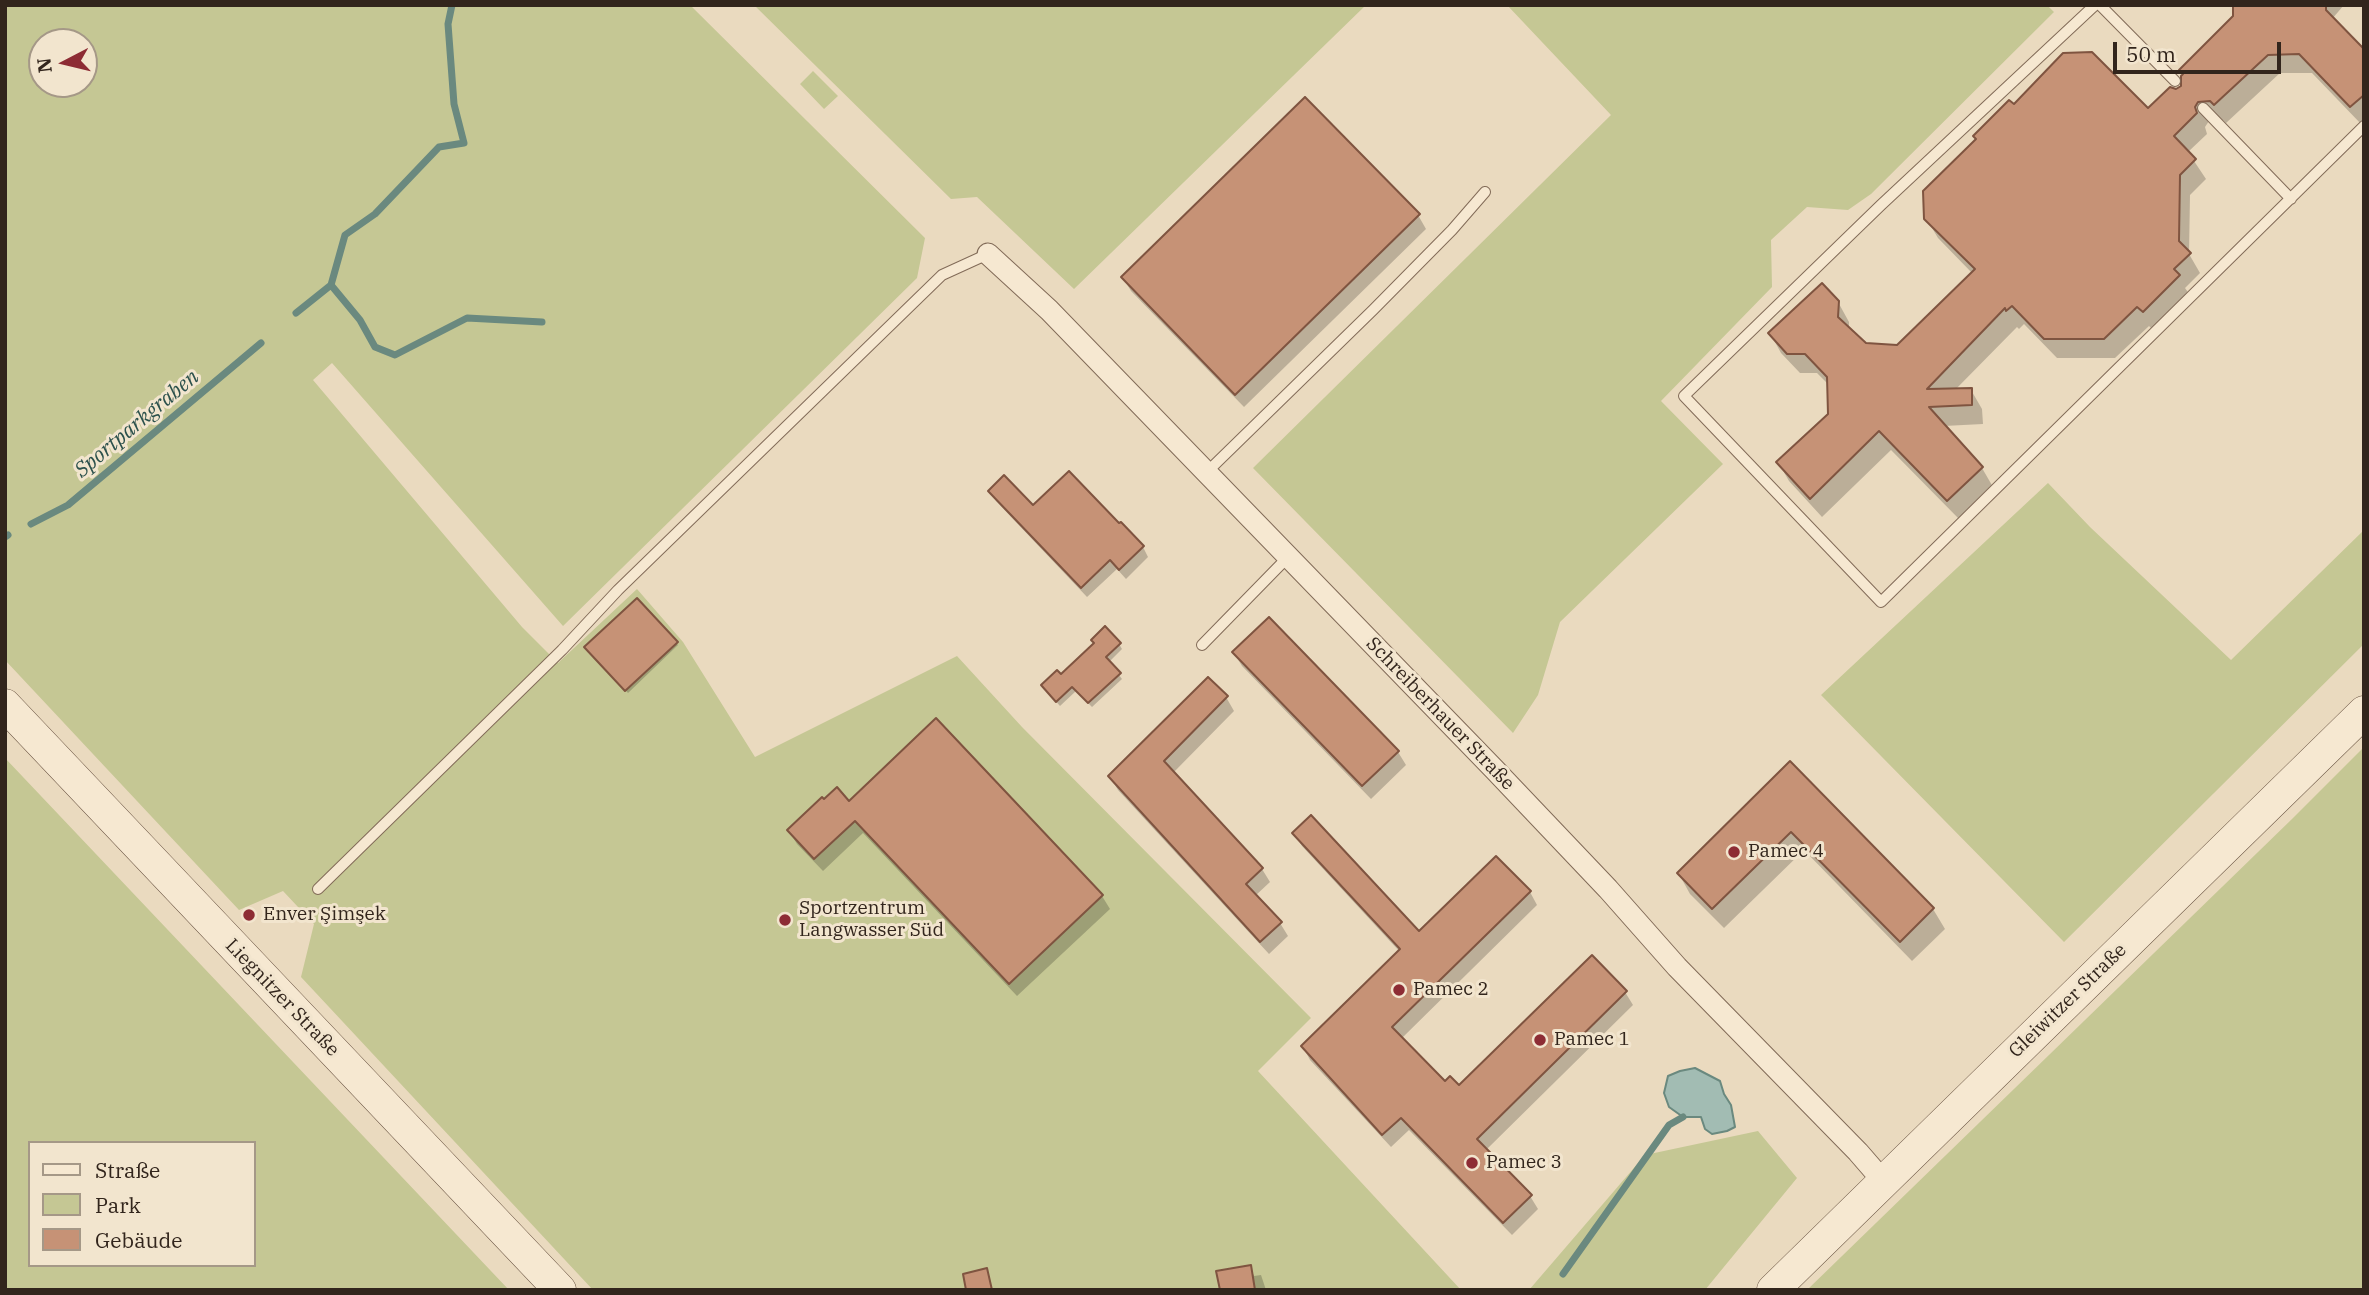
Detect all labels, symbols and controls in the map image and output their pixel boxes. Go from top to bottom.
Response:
north arrow [28,28,98,98]
scale bar [2117,28,2285,72]
text: 50 m [2126,40,2176,68]
text: N [31,56,57,74]
water label: Sportparkgraben [70,365,204,483]
street label: Schreiberhauer Straße [1361,633,1519,795]
place label: Pamec 4 [1748,841,1824,863]
marker: Pamec 4 [1726,844,1742,860]
place label: Sportzentrum Langwasser Süd [799,898,944,942]
place label: Enver Şimşek [263,904,386,926]
marker: Enver Şimşek [241,907,257,923]
marker: Sportzentrum Langwasser Süd [777,912,793,928]
street label: Liegnitzer Straße [220,935,344,1061]
street label: Gleiwitzer Straße [2005,939,2131,1063]
place label: Pamec 2 [1413,979,1489,1001]
marker: Pamec 2 [1391,982,1407,998]
place label: Pamec 1 [1554,1029,1630,1051]
marker: Pamec 1 [1532,1032,1548,1048]
legend [28,1141,256,1267]
place label: Pamec 3 [1486,1152,1562,1174]
marker: Pamec 3 [1464,1155,1480,1171]
text: Straße [95,1156,160,1184]
text: Park [95,1191,141,1219]
text: Gebäude [95,1226,183,1254]

